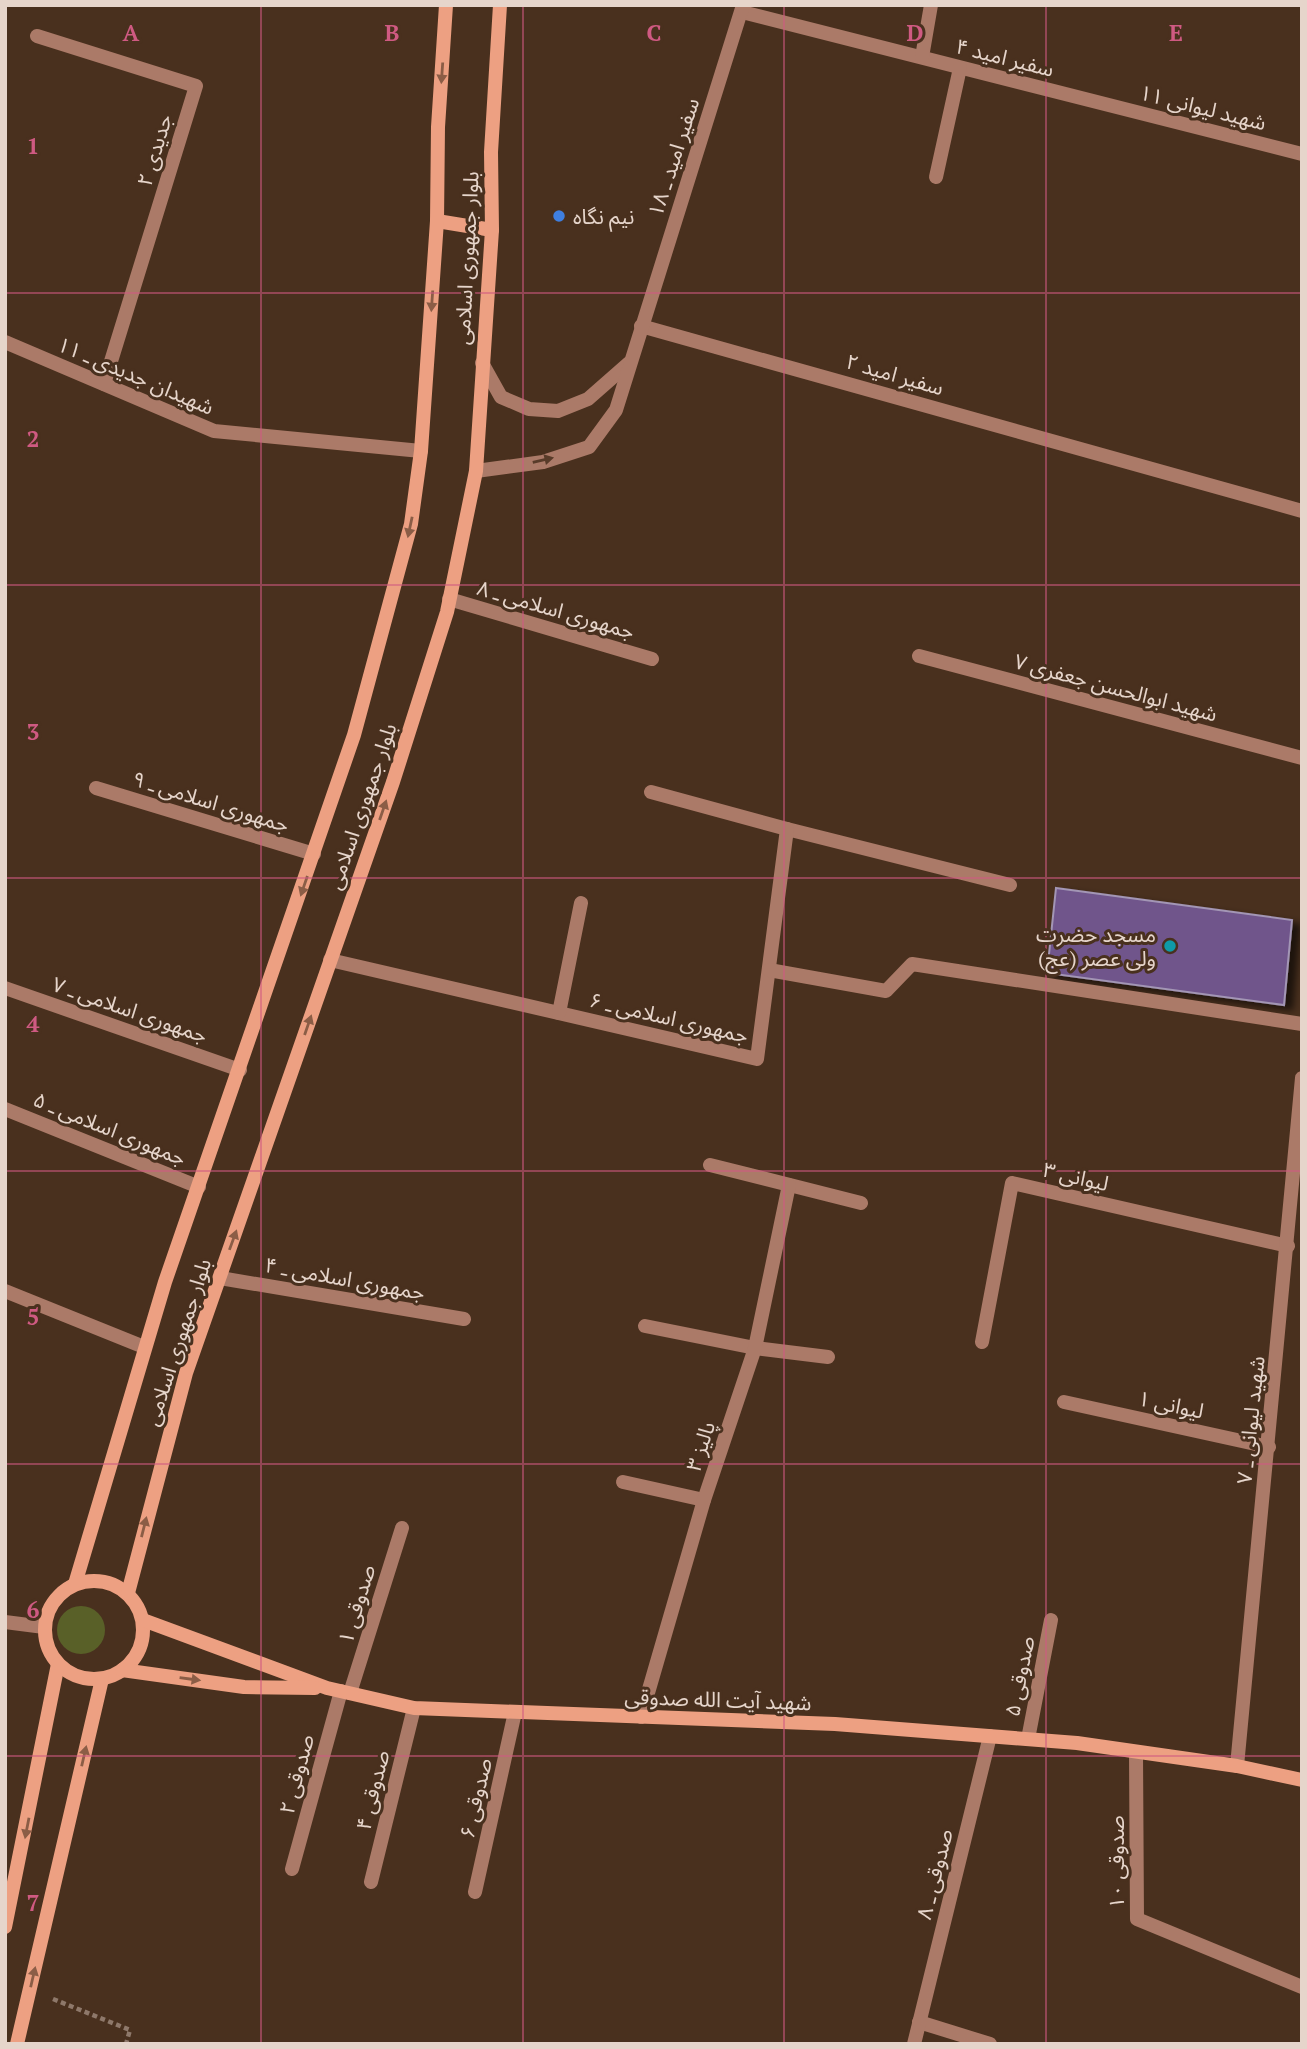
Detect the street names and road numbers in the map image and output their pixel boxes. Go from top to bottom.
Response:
street label: سفیر امید ۴ [953,31,1057,83]
street label: شهید لیوانی ۱۱ [1137,78,1269,136]
street label: سفیر امید ـ ۱۸ [641,94,705,220]
street label: جدیدی ۲ [130,110,178,190]
street label: بلوار جمهوری اسلامی [447,170,485,346]
street label: شهیدان جدیدی ـ ۱۱ [53,329,219,421]
street label: سفیر امید ۲ [843,347,947,401]
street label: جمهوری اسلامی ـ ۸ [474,573,638,645]
street label: شهید ابوالحسن جعفری ۷ [1011,646,1221,728]
street label: بلوار جمهوری اسلامی [319,719,403,893]
street label: جمهوری اسلامی ـ ۹ [129,764,293,838]
street label: جمهوری اسلامی ـ ۷ [49,969,211,1049]
street label: جمهوری اسلامی ـ ۶ [587,985,751,1049]
street label: جمهوری اسلامی ـ ۵ [30,1085,190,1171]
street label: لیوانی ۳ [1040,1155,1112,1197]
street label: جمهوری اسلامی ـ ۴ [263,1250,427,1306]
street label: بلوار جمهوری اسلامی [137,1255,217,1429]
street label: شهید لیوانی ـ ۷ [1229,1355,1271,1485]
street label: لیوانی ۱ [1136,1383,1206,1425]
street label: پالیز ۳ [679,1417,721,1475]
street label: صدوقی ۱ [331,1561,381,1647]
street label: صدوقی ۵ [997,1633,1041,1719]
street label: شهید آیت الله صدوقی [624,1682,812,1716]
street label: صدوقی ۲ [272,1731,320,1817]
street label: صدوقی ۴ [349,1747,395,1833]
street label: صدوقی ۶ [452,1755,498,1841]
street label: صدوقی ۱۰ [1102,1815,1130,1909]
street label: صدوقی ـ ۸ [909,1826,959,1922]

